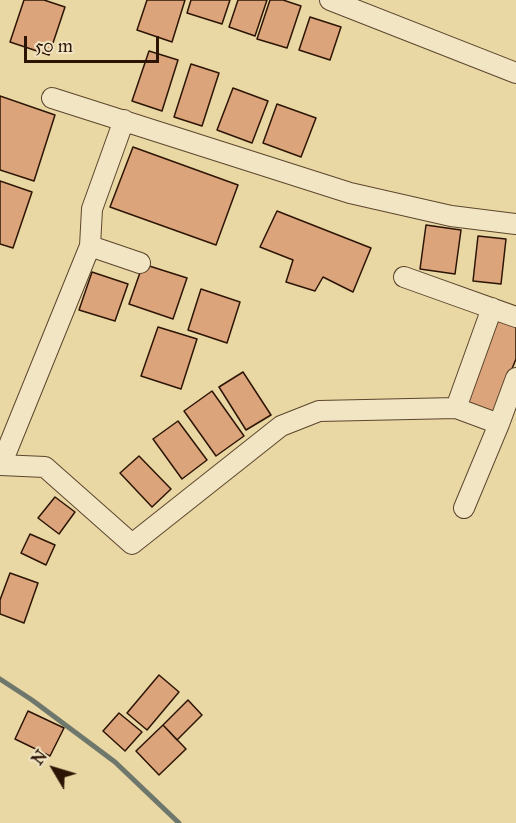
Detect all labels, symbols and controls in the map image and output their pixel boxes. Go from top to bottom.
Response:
scale bar [27,24,162,62]
text: 50 m [35,35,73,57]
north arrow [24,739,84,799]
text: N [28,746,51,769]

